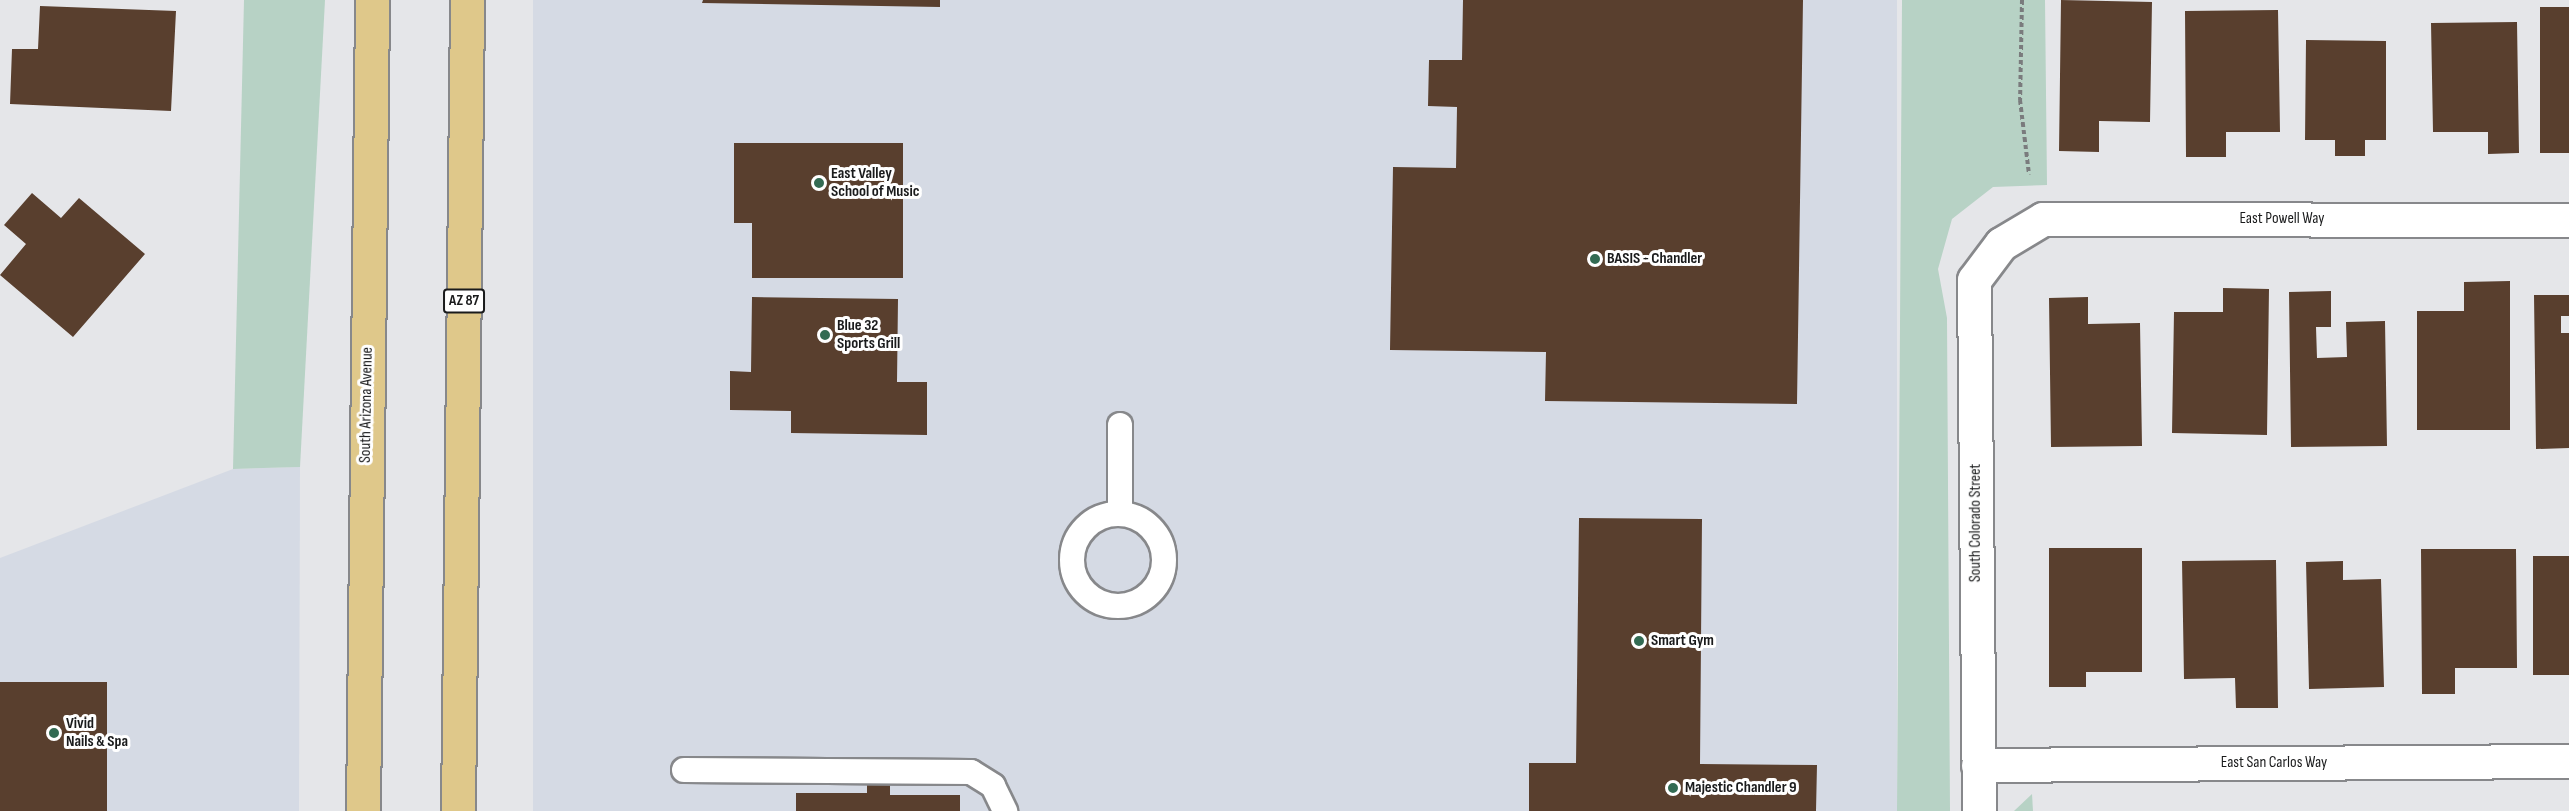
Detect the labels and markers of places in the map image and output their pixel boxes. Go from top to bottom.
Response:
place label: East Valley School of Music [831,164,919,202]
marker: East Valley School of Music [812,176,826,190]
place label: BASIS - Chandler [1607,249,1702,269]
marker: BASIS - Chandler [1588,252,1602,266]
place label: Blue 32 Sports Grill [837,316,900,354]
marker: Blue 32 Sports Grill [818,328,832,342]
place label: Smart Gym [1651,631,1714,651]
marker: Smart Gym [1632,634,1646,648]
place label: Vivid Nails & Spa [66,714,128,752]
marker: Vivid Nails & Spa [47,726,61,740]
place label: Majestic Chandler 9 [1685,778,1797,798]
marker: Majestic Chandler 9 [1666,781,1680,795]

